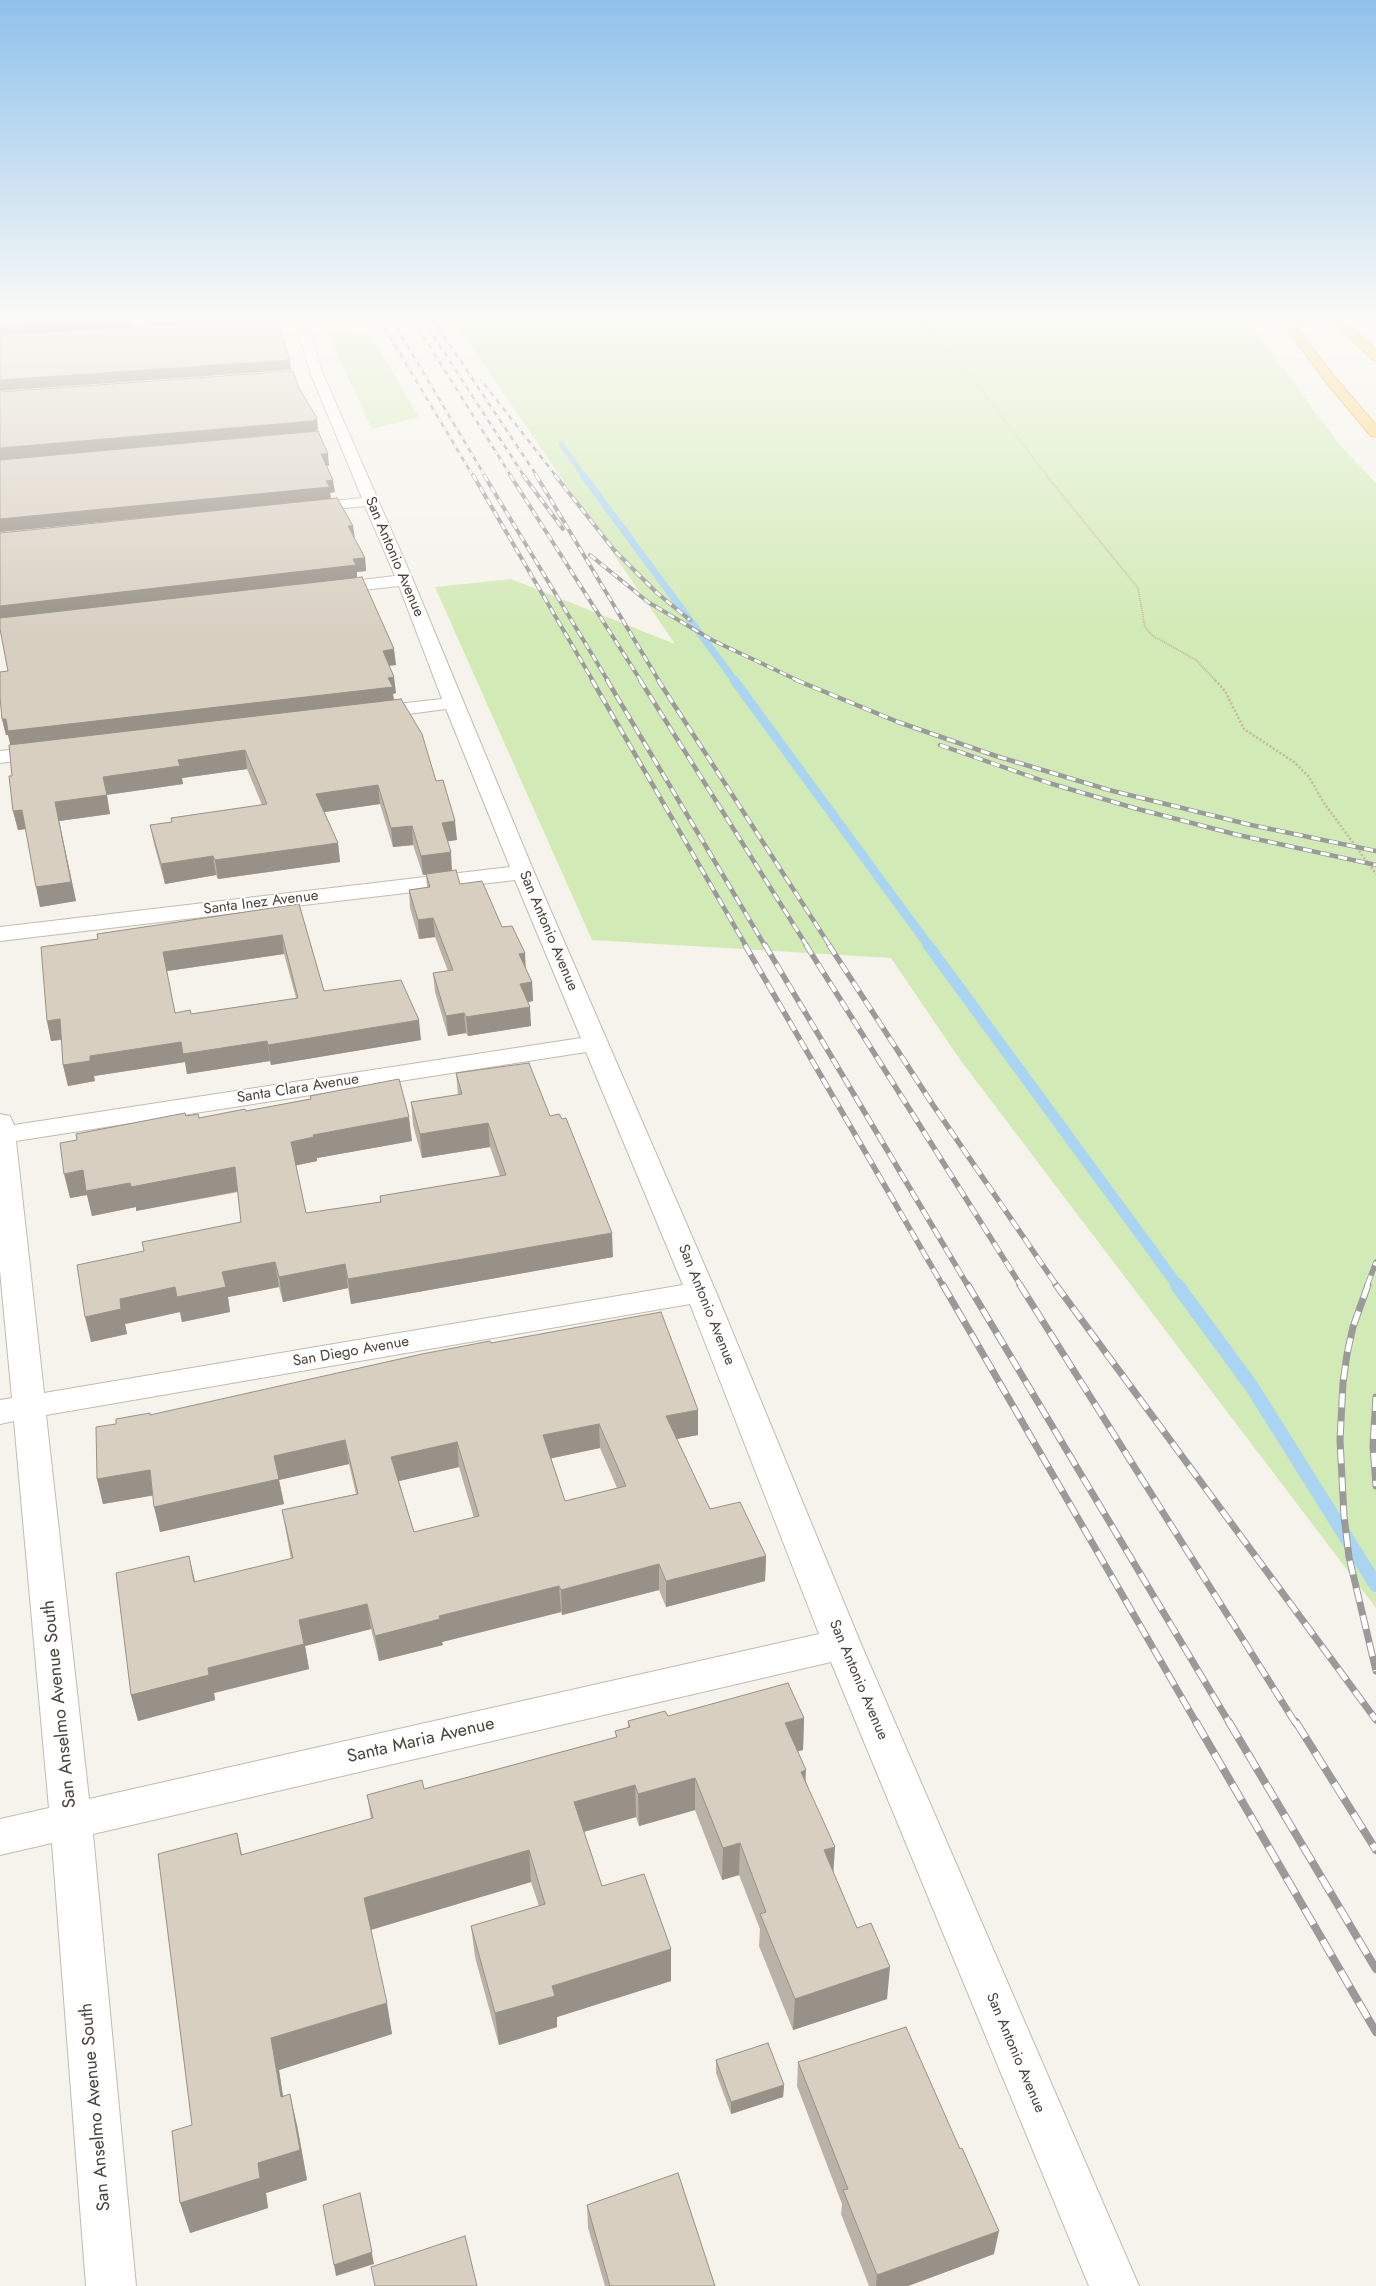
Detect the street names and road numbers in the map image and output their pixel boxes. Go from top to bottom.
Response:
street label: San Antonio Avenue [361,494,427,620]
street label: San Antonio Avenue [515,868,581,994]
street label: Santa Inez Avenue [202,887,320,919]
street label: Santa Clara Avenue [236,1070,360,1108]
street label: San Antonio Avenue [674,1242,738,1368]
street label: San Diego Avenue [292,1333,410,1371]
street label: San Anselmo Avenue South [38,1599,82,1809]
street label: San Antonio Avenue [825,1617,891,1743]
street label: Santa Maria Avenue [345,1714,497,1768]
street label: San Antonio Avenue [982,1990,1048,2116]
street label: San Anselmo Avenue South [76,2002,116,2212]

